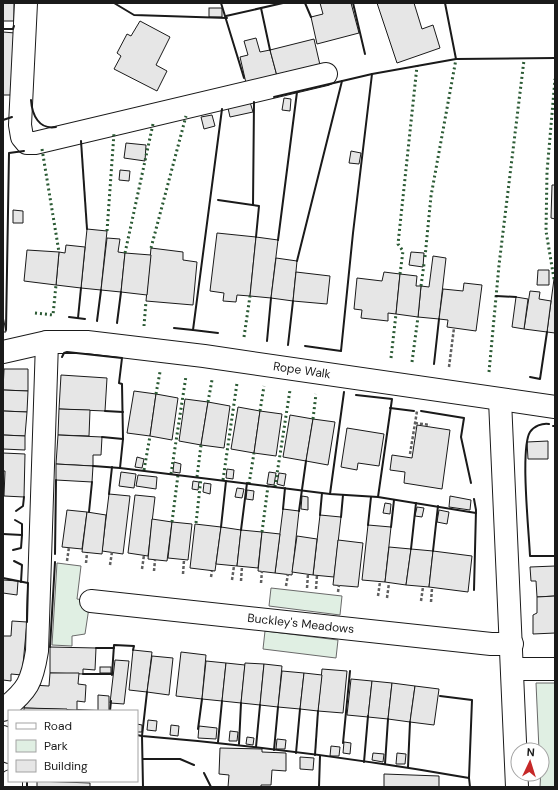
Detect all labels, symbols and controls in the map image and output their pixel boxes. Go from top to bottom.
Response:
street label: Rope Walk [272,358,332,382]
street label: Buckley's Meadows [247,610,355,637]
legend [8,710,138,782]
text: Road [44,718,72,734]
text: Park [44,738,68,754]
north arrow [510,742,550,782]
text: N [526,745,535,759]
text: Building [44,758,88,774]

